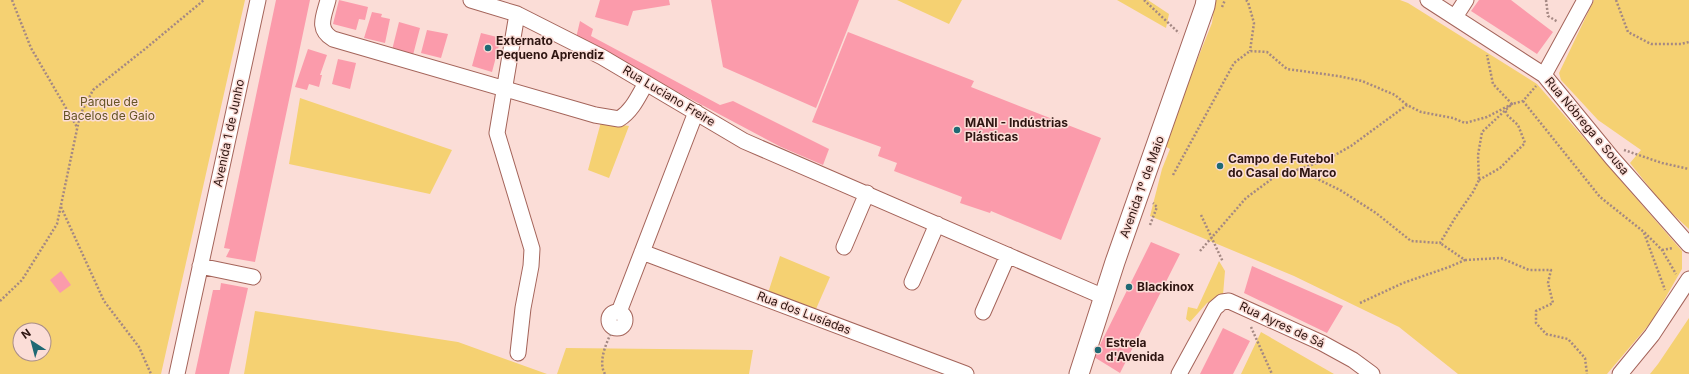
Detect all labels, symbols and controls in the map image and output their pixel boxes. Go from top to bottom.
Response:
place label: Externato Pequeno Aprendiz [496,33,604,62]
marker: Externato Pequeno Aprendiz [483,43,493,53]
street label: Rua Luciano Freire [620,62,718,129]
street label: Rua Nóbrega e Sousa [1542,74,1633,178]
street label: Avenida 1 de Junho [210,78,247,188]
park label: Parque de Bacelos de Gaio [63,94,155,123]
place label: MANI - Indústrias Plásticas [965,115,1068,144]
marker: MANI - Indústrias Plásticas [952,125,962,135]
street label: Avenida 1º de Maio [1116,134,1167,240]
place label: Campo de Futebol do Casal do Marco [1228,151,1336,180]
marker: Campo de Futebol do Casal do Marco [1215,161,1225,171]
place label: Blackinox [1137,279,1194,294]
marker: Blackinox [1124,282,1134,292]
street label: Rua dos Lusíadas [755,288,853,337]
street label: Rua Ayres de Sá [1237,298,1327,351]
north arrow [12,322,52,362]
text: N [19,326,34,342]
place label: Estrela d'Avenida [1106,335,1164,364]
marker: Estrela d'Avenida [1093,345,1103,355]

